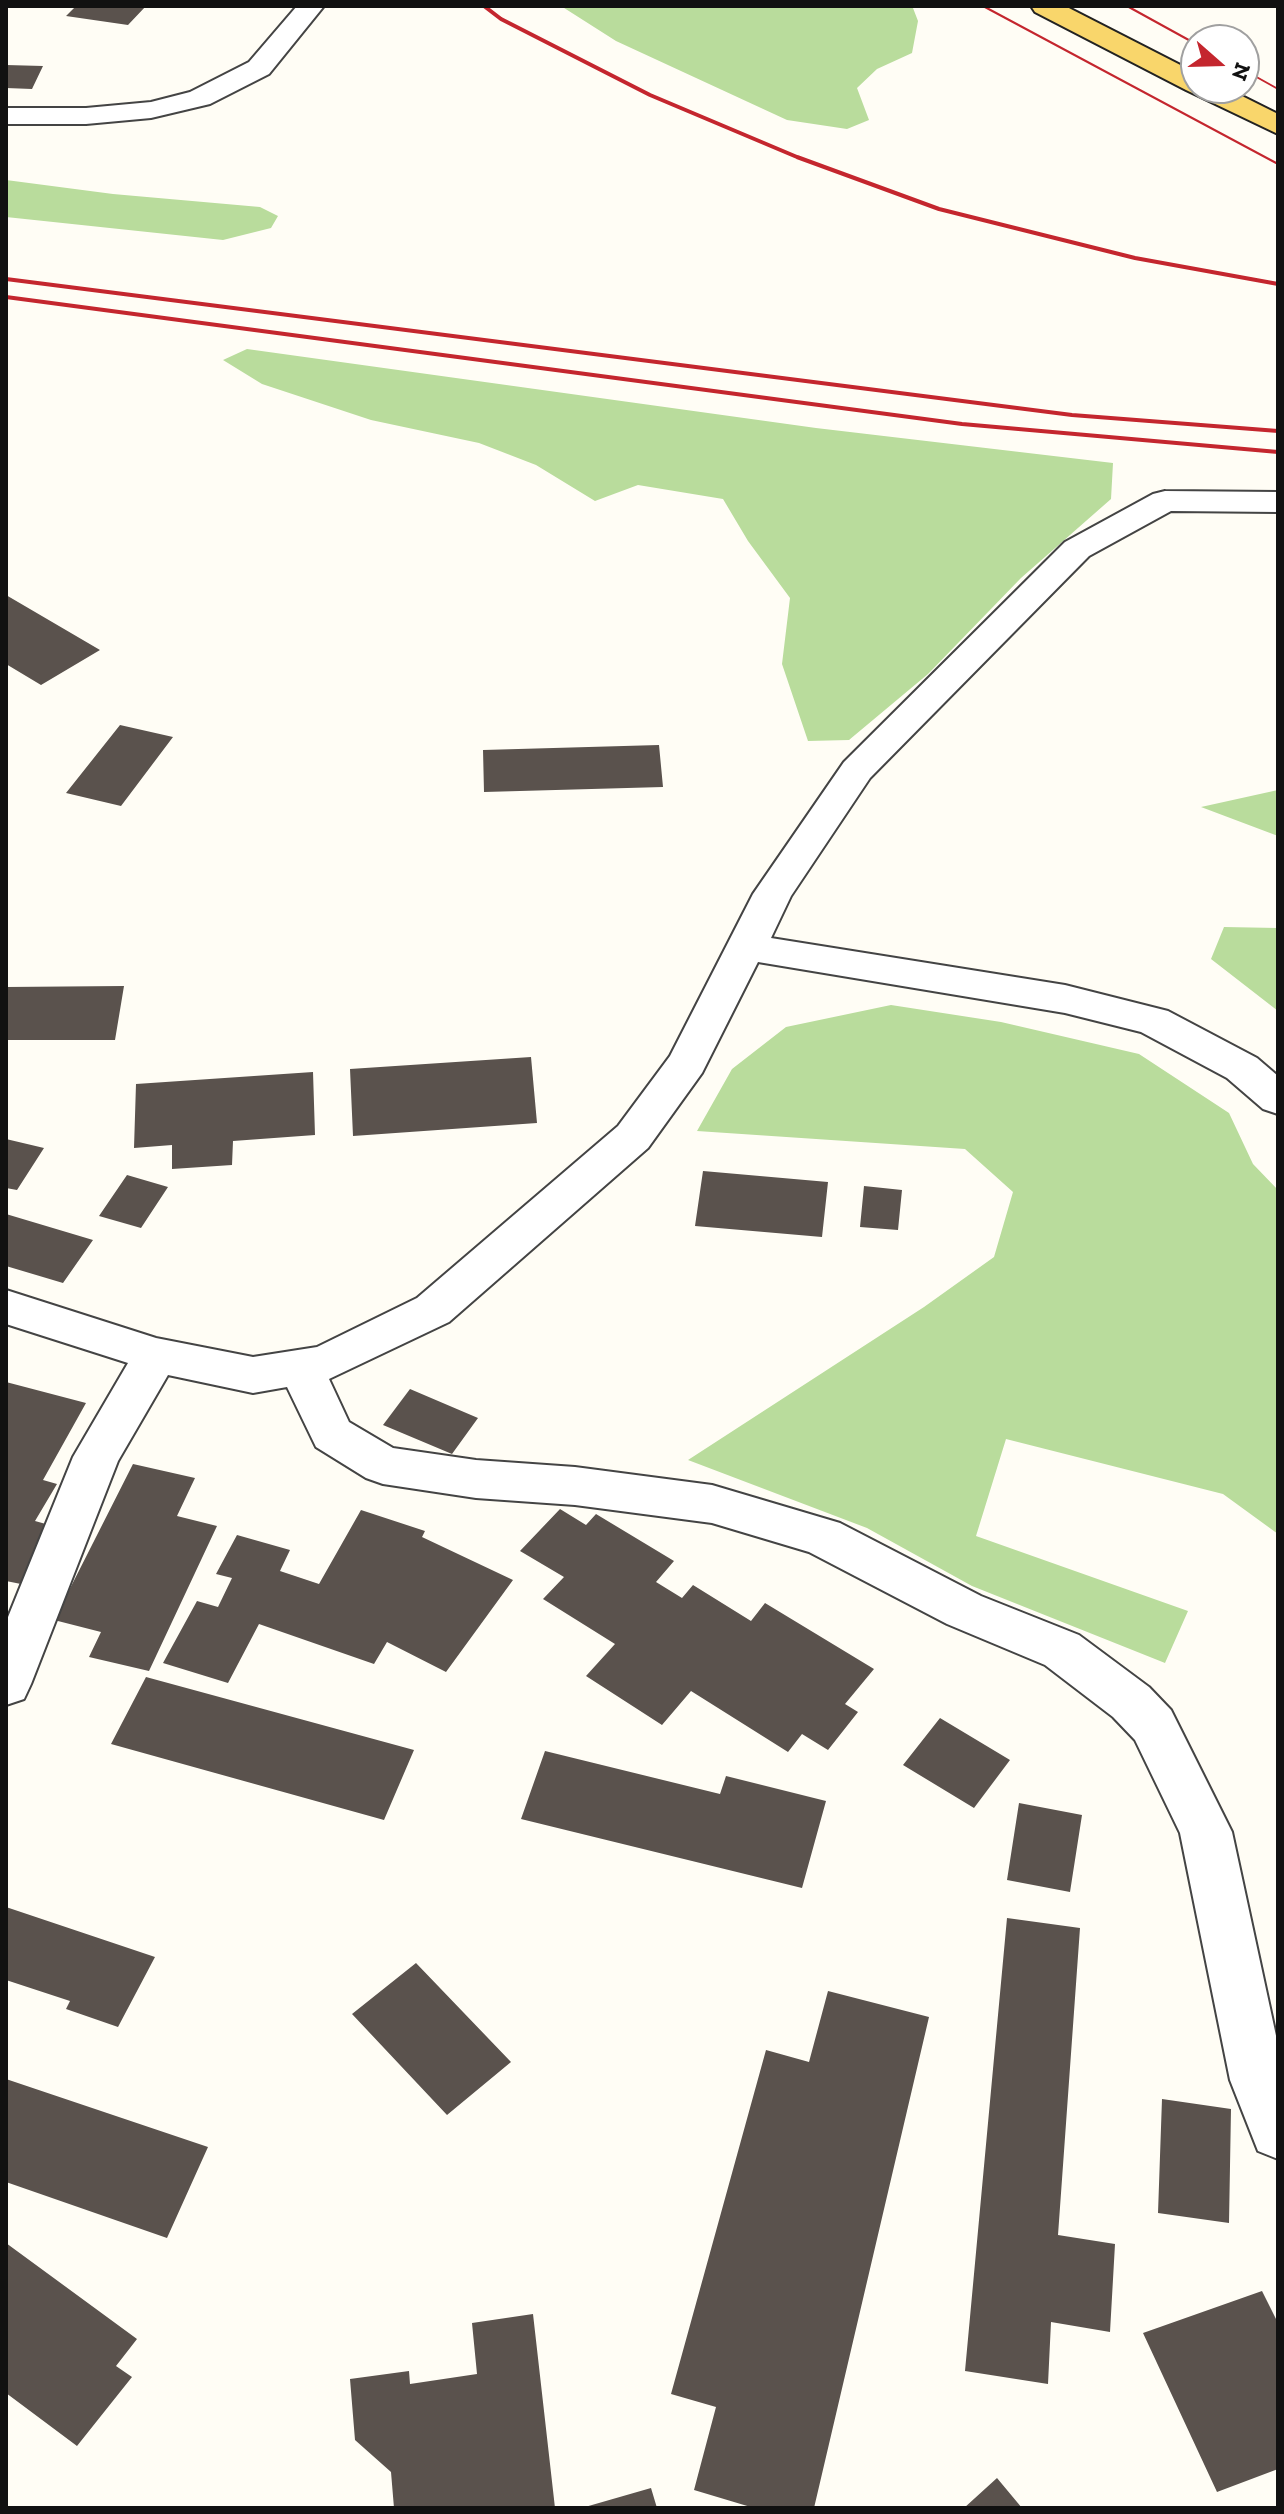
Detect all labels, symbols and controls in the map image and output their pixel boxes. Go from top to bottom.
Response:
north arrow [1180,24,1260,104]
text: N [1226,59,1257,84]

